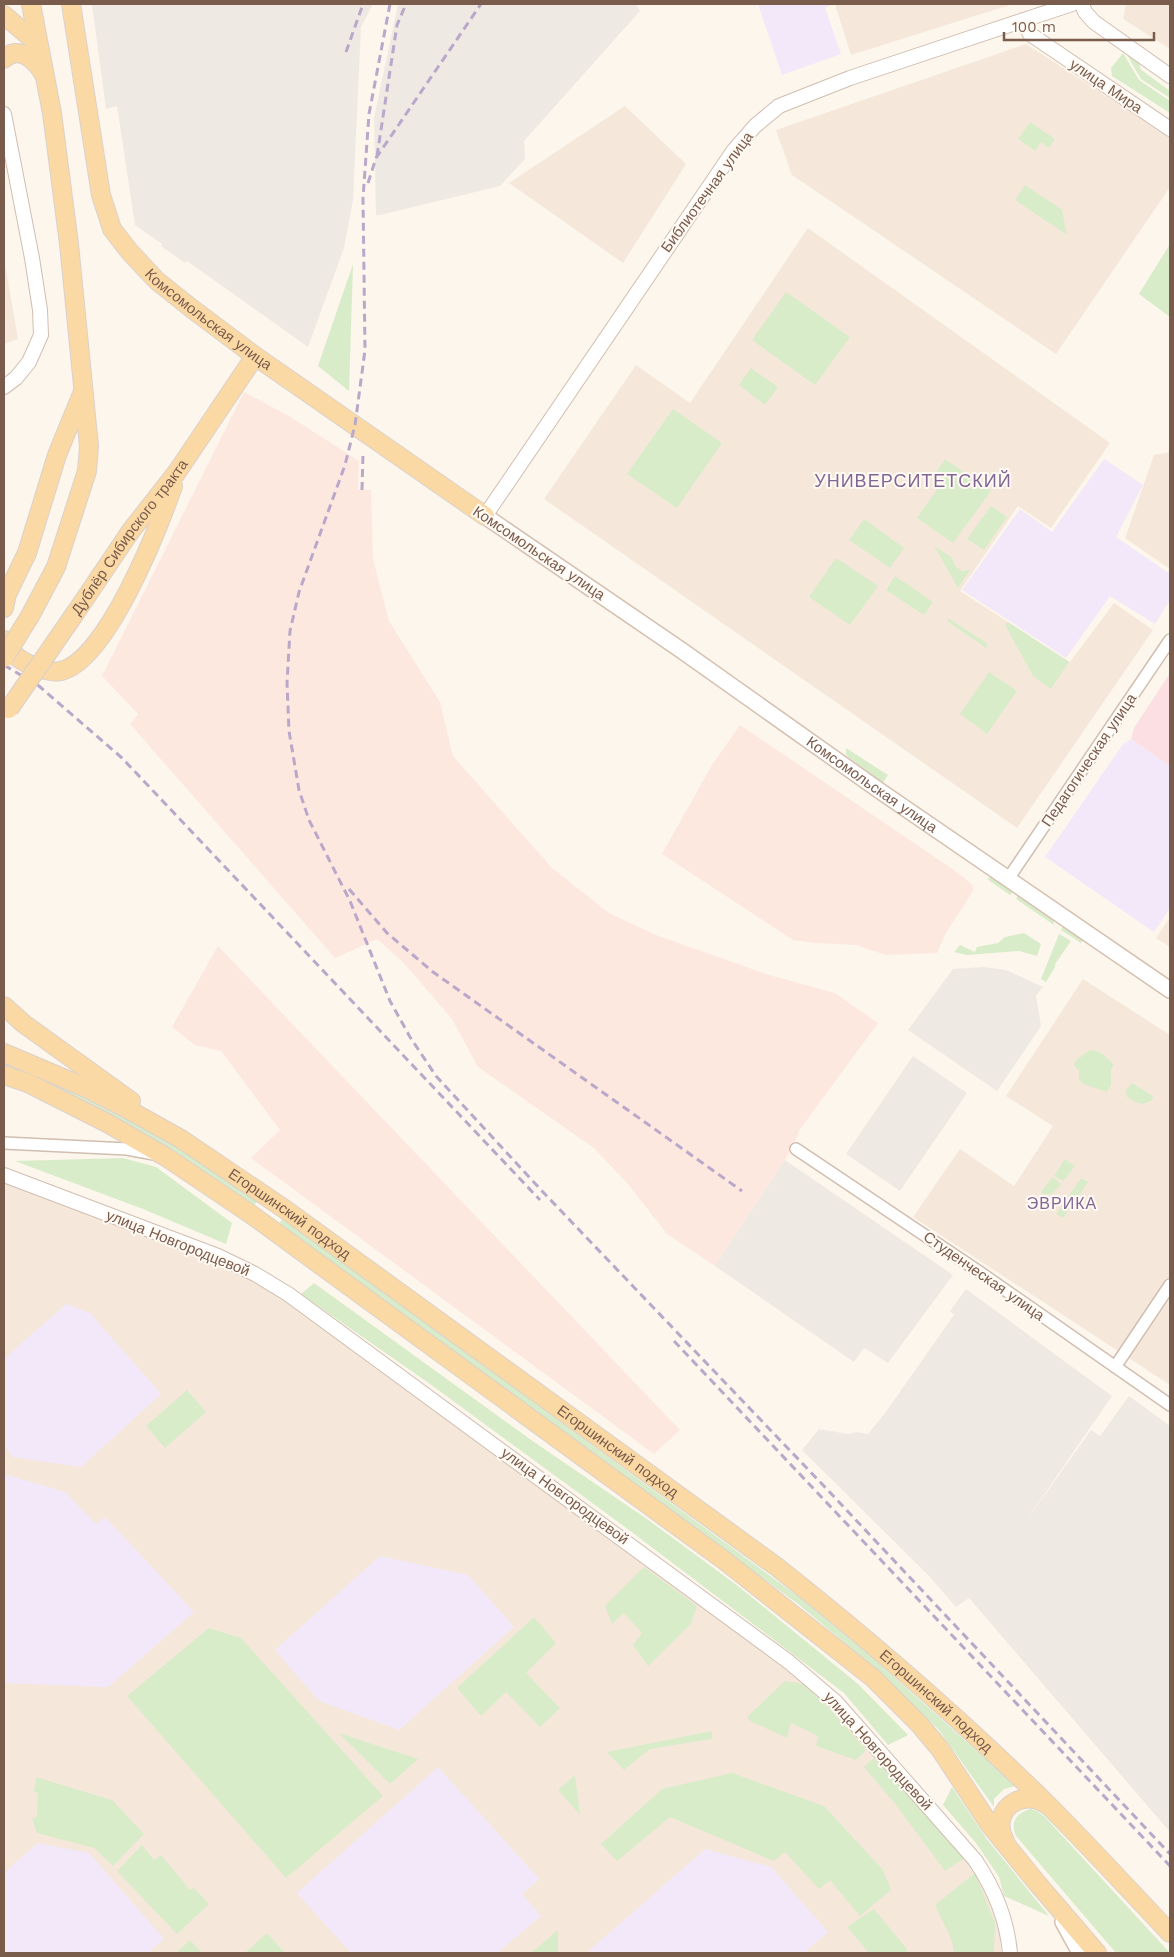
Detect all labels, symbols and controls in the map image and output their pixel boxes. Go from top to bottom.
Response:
scale bar [1004,10,1154,42]
text: 100 m [1012,18,1056,36]
street label: улица Мира [1066,55,1146,117]
street label: Библиотечная улица [657,128,757,256]
street label: Комсомольская улица [141,265,276,374]
street label: Дублёр Сибирского тракта [67,456,192,619]
district label: УНИВЕРСИТЕТСКИЙ [814,470,1012,491]
street label: Комсомольская улица [470,502,609,604]
street label: Педагогическая улица [1038,690,1141,830]
street label: Комсомольская улица [803,733,941,837]
street label: Егоршинский подход [225,1165,355,1263]
district label: ЭВРИКА [1027,1194,1097,1213]
street label: улица Новгородцевой [104,1206,252,1280]
street label: Студенческая улица [920,1227,1049,1325]
street label: Егоршинский подход [554,1401,682,1501]
street label: улица Новгородцевой [498,1444,632,1548]
street label: Егоршинский подход [876,1646,997,1756]
street label: улица Новгородцевой [820,1688,936,1814]

